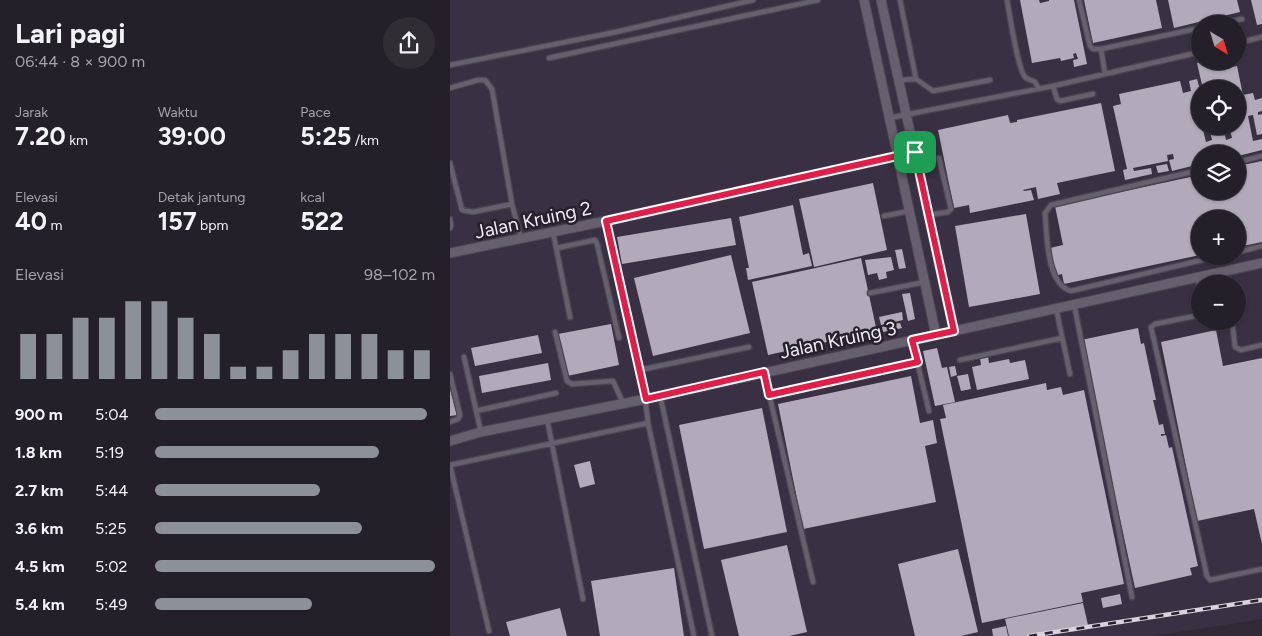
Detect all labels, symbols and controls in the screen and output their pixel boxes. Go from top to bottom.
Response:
north arrow [1191,15,1246,70]
map controls [1191,15,1246,330]
text: Lari pagi [15,16,126,50]
button: share [383,17,435,69]
text: 06:44 · 8 × 900 m [15,52,145,71]
button: locate [1191,80,1246,135]
text: Jarak [15,104,48,121]
text: Waktu [158,104,198,121]
text: Pace [300,104,331,121]
text: 7.20 [15,121,66,151]
text: 39:00 [158,121,226,151]
text: 5:25 [300,121,351,151]
pin [894,131,936,173]
text: km [66,132,88,149]
text: /km [351,132,379,149]
icon: arrive [901,138,929,166]
button: layers [1191,145,1246,200]
text: Elevasi [15,189,58,206]
text: Detak jantung [158,189,245,206]
text: kcal [300,189,325,206]
street label: Jalan Kruing 2 [473,196,593,244]
text: 40 [15,206,47,236]
text: 157 [158,206,197,236]
text: 522 [300,206,344,236]
button: + [1191,210,1246,265]
text: m [47,217,62,234]
text: bpm [197,217,229,234]
text: Elevasi [15,265,64,284]
text: 98–102 m [364,265,435,284]
button: − [1191,275,1246,330]
street label: Jalan Kruing 3 [778,316,898,364]
text: 900 m [15,405,63,424]
text: 5:04 [95,405,128,424]
text: 1.8 km [15,443,62,462]
text: 5:19 [95,443,124,462]
text: 2.7 km [15,481,64,500]
text: 5:44 [95,481,128,500]
text: 3.6 km [15,519,64,538]
text: 5:25 [95,519,126,538]
text: 4.5 km [15,557,65,576]
text: 5:02 [95,557,127,576]
text: 5.4 km [15,595,65,614]
text: 5:49 [95,595,127,614]

